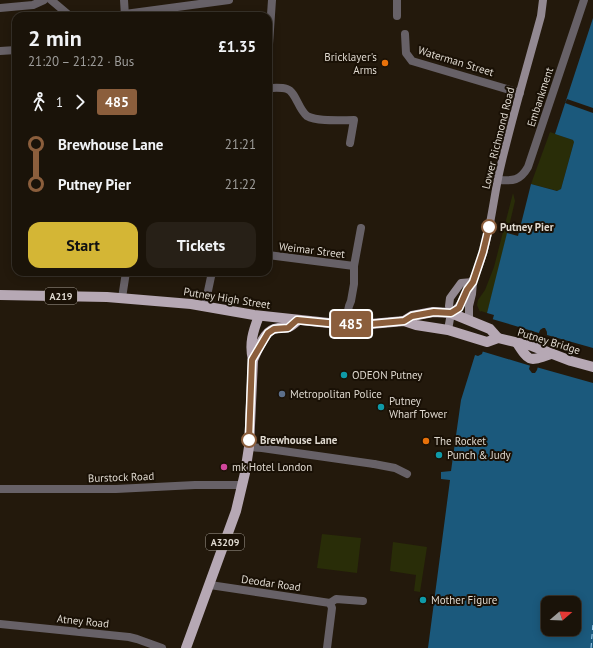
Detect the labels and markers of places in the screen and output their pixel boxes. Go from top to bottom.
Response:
place label: Bricklayer's Arms [324,50,377,77]
marker: Bricklayer's Arms [380,58,390,68]
marker: Putney Pier [481,219,497,235]
place label: Putney Pier [500,220,554,234]
place label: ODEON Putney [352,368,423,382]
marker: ODEON Putney [339,370,349,380]
place label: Metropolitan Police [290,387,382,401]
marker: Metropolitan Police [277,389,287,399]
place label: Putney Wharf Tower [389,394,447,421]
marker: Putney Wharf Tower [376,402,386,412]
marker: Brewhouse Lane [241,432,257,448]
place label: Brewhouse Lane [260,433,338,447]
place label: The Rocket [434,434,486,448]
marker: The Rocket [421,436,431,446]
place label: Punch & Judy [447,448,512,462]
marker: Punch & Judy [434,450,444,460]
place label: mk Hotel London [232,460,312,474]
marker: mk Hotel London [219,462,229,472]
place label: Mother Figure [431,593,498,607]
marker: Mother Figure [418,595,428,605]

